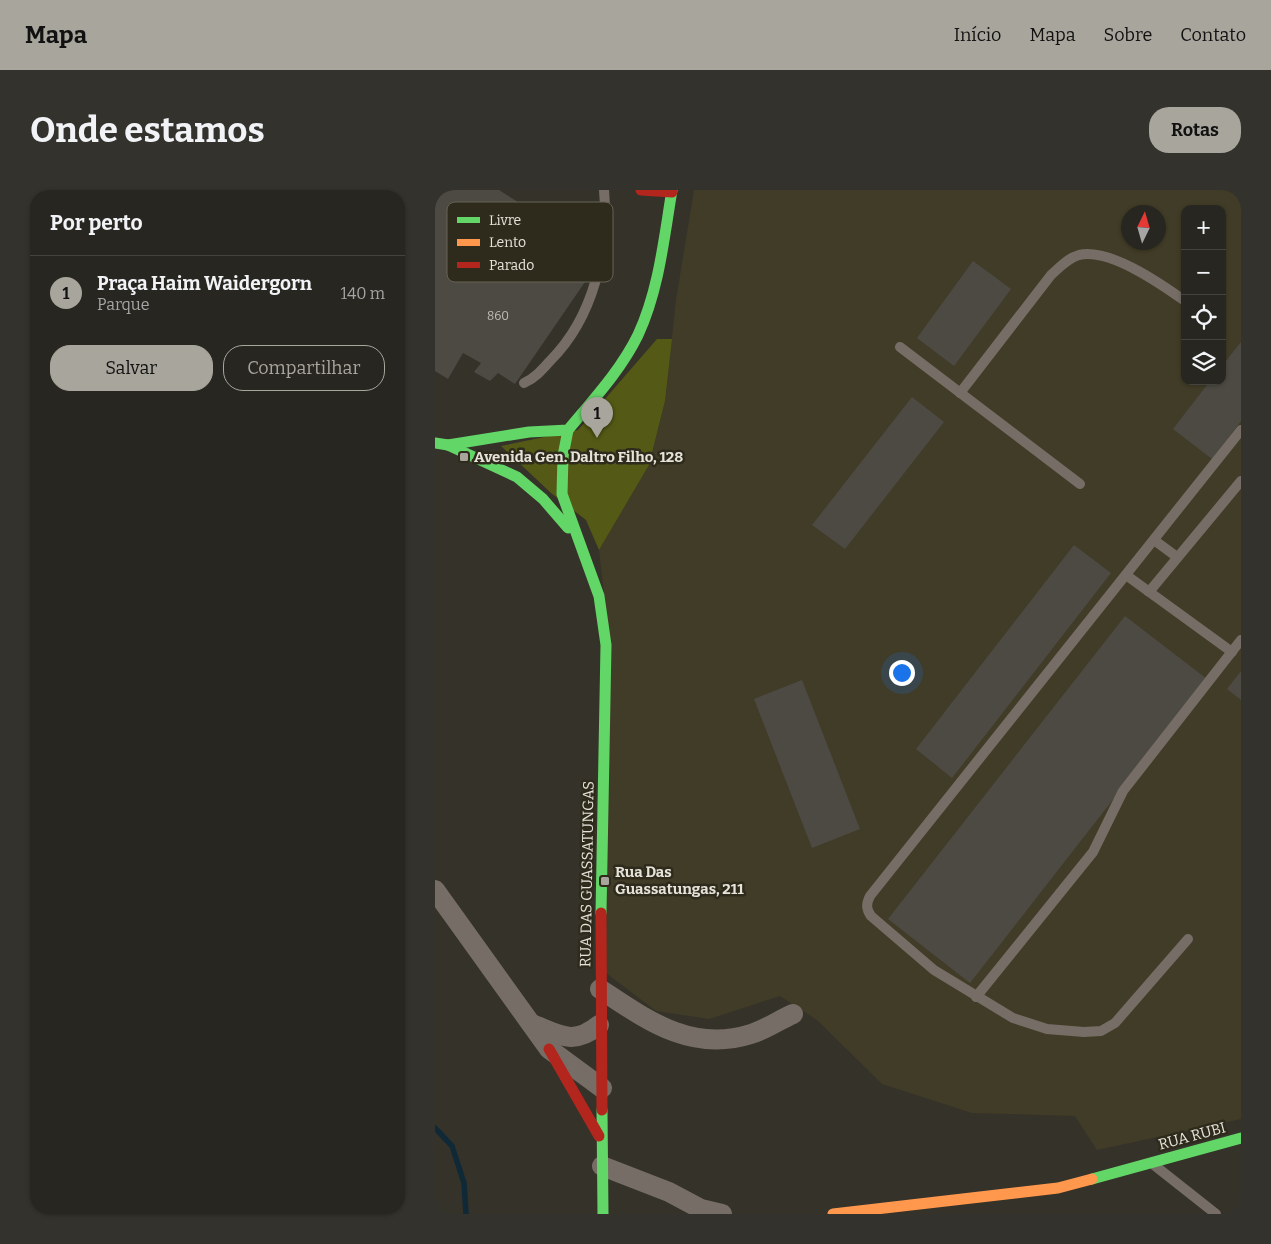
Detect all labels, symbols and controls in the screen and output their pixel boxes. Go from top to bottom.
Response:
text: Mapa [25,21,87,49]
text: Início [954,24,1001,46]
text: Mapa [1029,24,1076,46]
text: Sobre [1104,24,1152,46]
text: Contato [1180,24,1246,46]
button: Rotas [1149,107,1241,153]
text: Onde estamos [30,109,265,151]
legend [447,202,613,282]
north arrow [1121,205,1166,250]
map controls [1181,205,1226,385]
button: + [1181,205,1226,250]
text: Por perto [50,210,143,236]
text: Livre [489,212,521,229]
text: Lento [489,234,526,251]
button: − [1181,250,1226,295]
text: Parado [489,257,534,274]
text: Praça Haim Waidergorn [97,272,312,295]
text: 1 [63,284,69,303]
text: 140 m [340,284,385,303]
text: Parque [97,295,150,314]
button: locate [1181,295,1226,340]
house number: 860 [487,309,509,323]
button: layers [1181,340,1226,385]
button: Salvar [50,345,213,391]
button: Compartilhar [223,345,385,391]
pin: 1 [581,397,613,438]
place label: Avenida Gen. Daltro Filho, 128 [474,448,683,466]
marker: Avenida Gen. Daltro Filho, 128 [458,451,470,463]
your location [889,660,915,686]
street label: RUA DAS GUASSATUNGAS [576,781,598,967]
place label: Rua Das Guassatungas, 211 [615,863,744,898]
marker: Rua Das Guassatungas, 211 [599,875,611,887]
street label: RUA RUBI [1156,1118,1228,1154]

